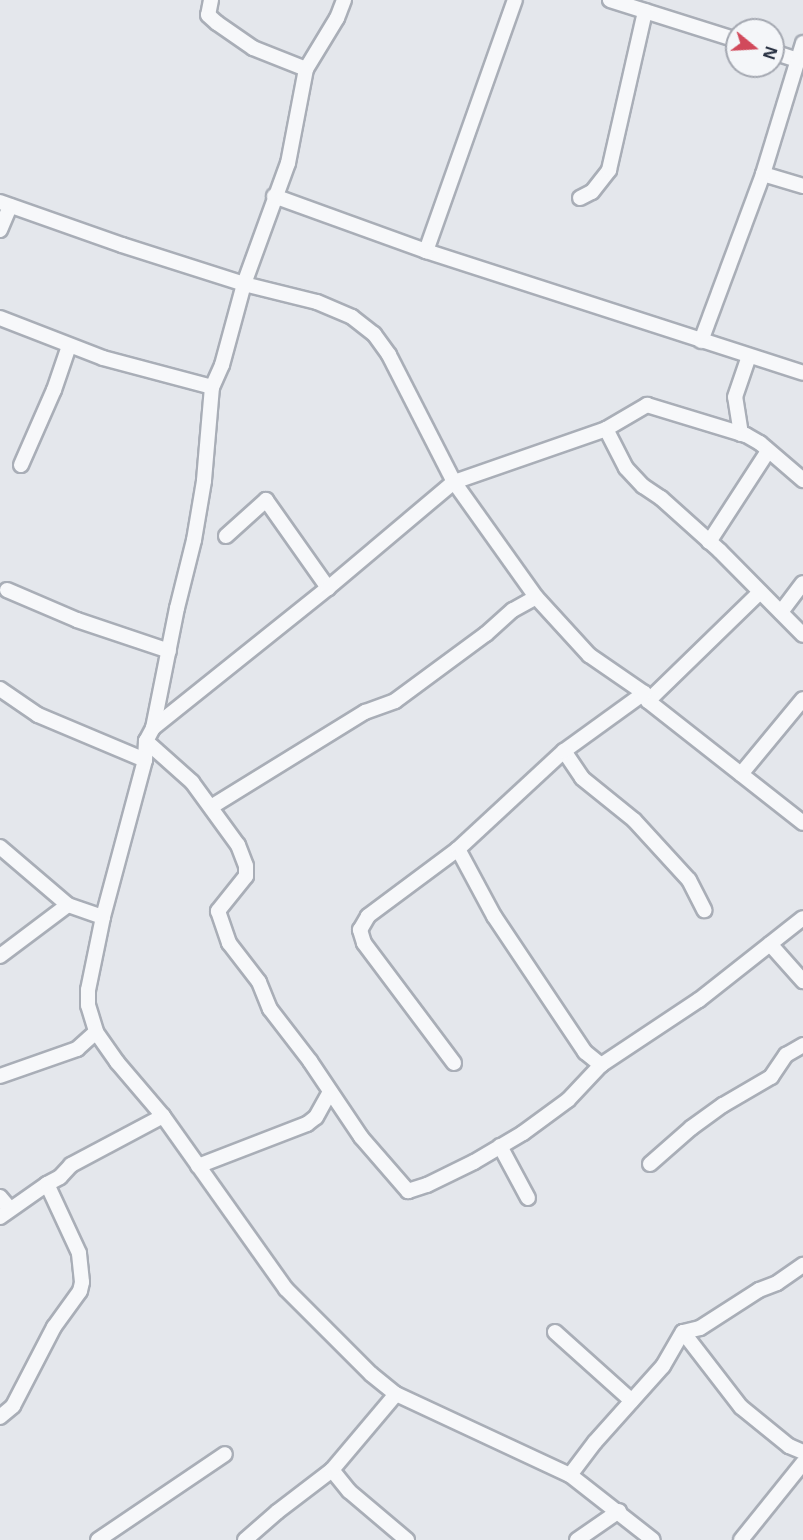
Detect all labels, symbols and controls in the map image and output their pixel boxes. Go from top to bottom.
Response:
north arrow [725,18,785,78]
text: N [758,43,783,63]

